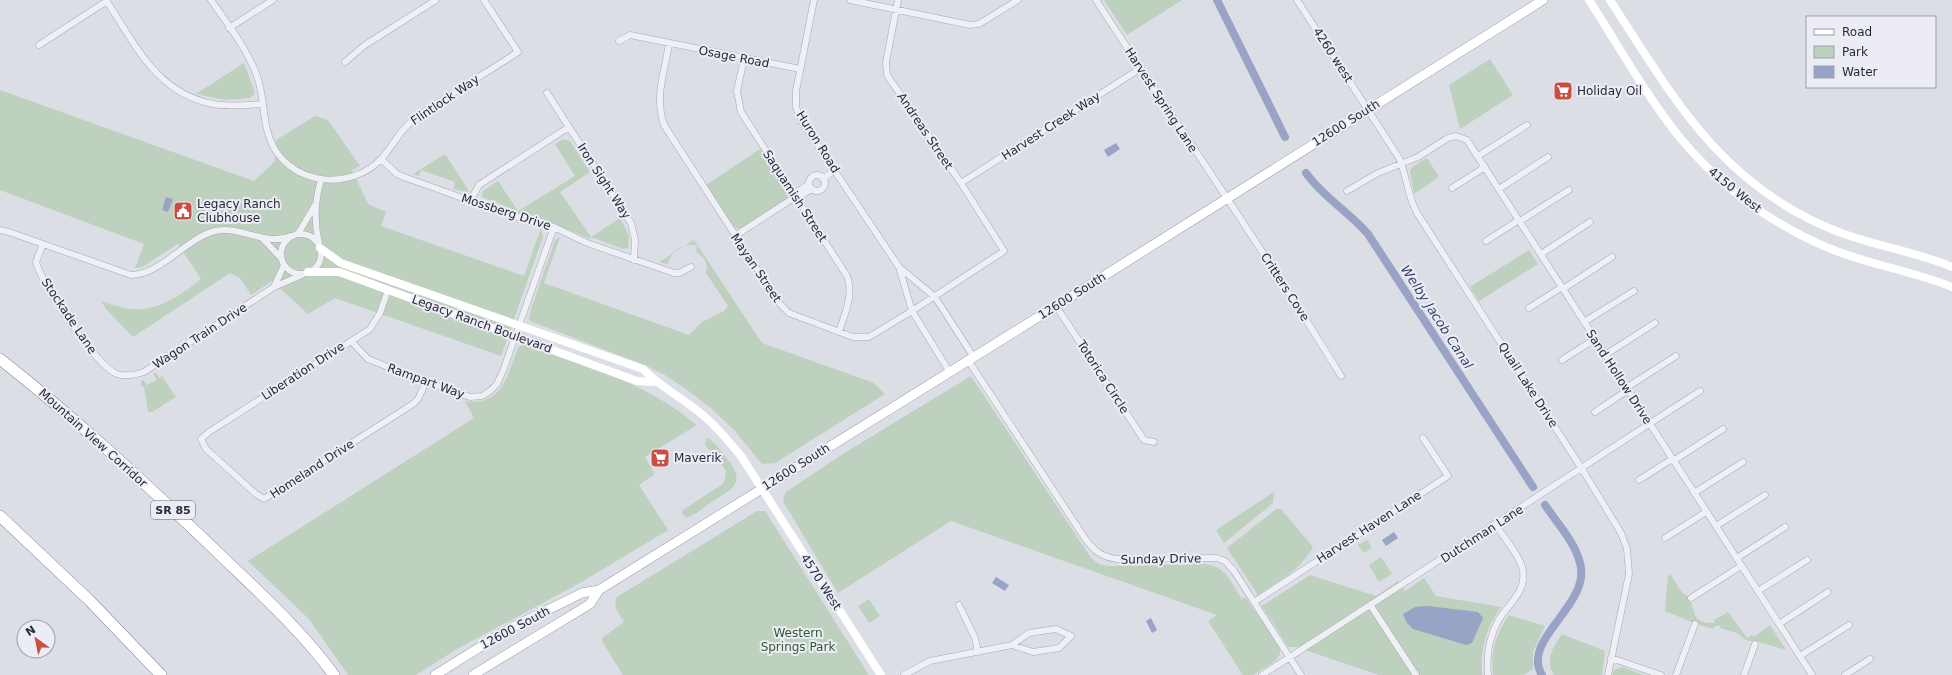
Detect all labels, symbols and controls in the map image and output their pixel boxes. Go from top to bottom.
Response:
legend [1806,16,1936,88]
street label: 4260 west [1310,25,1356,85]
text: Road [1842,25,1872,39]
street label: Osage Road [697,43,771,71]
street label: Harvest Spring Lane [1122,45,1200,155]
text: Park [1842,45,1868,59]
text: Water [1842,65,1878,79]
street label: Flintlock Way [408,72,482,128]
supermarket icon: Holiday Oil [1552,80,1574,102]
place label: Holiday Oil [1577,84,1642,98]
street label: Harvest Creek Way [999,89,1103,163]
street label: Andreas Street [894,90,956,172]
street label: 12600 South [1310,97,1382,149]
street label: Huron Road [793,109,843,175]
street label: Iron Sight Way [574,141,634,221]
street label: Saquamish Street [760,147,830,245]
street label: 4150 West [1706,164,1764,216]
street label: Mossberg Drive [459,191,553,233]
place label: Legacy Ranch Clubhouse [197,197,281,225]
public building icon: Legacy Ranch Clubhouse [172,200,194,222]
street label: Mayan Street [728,231,784,305]
street label: Critters Cove [1258,250,1312,324]
water label: Welby Jacob Canal [1398,262,1476,372]
street label: 12600 South [1036,270,1108,322]
street label: Stockade Lane [39,276,99,356]
street label: Legacy Ranch Boulevard [410,292,554,356]
street label: Wagon Train Drive [150,300,250,372]
street label: Sand Hollow Drive [1583,327,1655,427]
street label: Totorica Circle [1074,337,1132,416]
street label: Liberation Drive [259,339,347,403]
street label: Quail Lake Drive [1495,340,1561,430]
street label: Rampart Way [386,361,466,401]
street label: Mountain View Corridor [36,386,150,490]
street label: Homeland Drive [267,437,357,501]
street label: 12600 South [760,441,832,493]
supermarket icon: Maverik [649,447,671,469]
place label: Maverik [674,451,721,465]
street label: Harvest Haven Lane [1314,488,1424,566]
road number: SR 85 [151,501,195,519]
street label: Dutchman Lane [1438,502,1526,566]
street label: 4570 West [798,551,844,613]
street label: Sunday Drive [1121,551,1201,567]
street label: 12600 South [478,604,552,652]
north arrow [16,619,56,659]
text: N [23,623,38,639]
park label: Western Springs Park [761,626,835,654]

